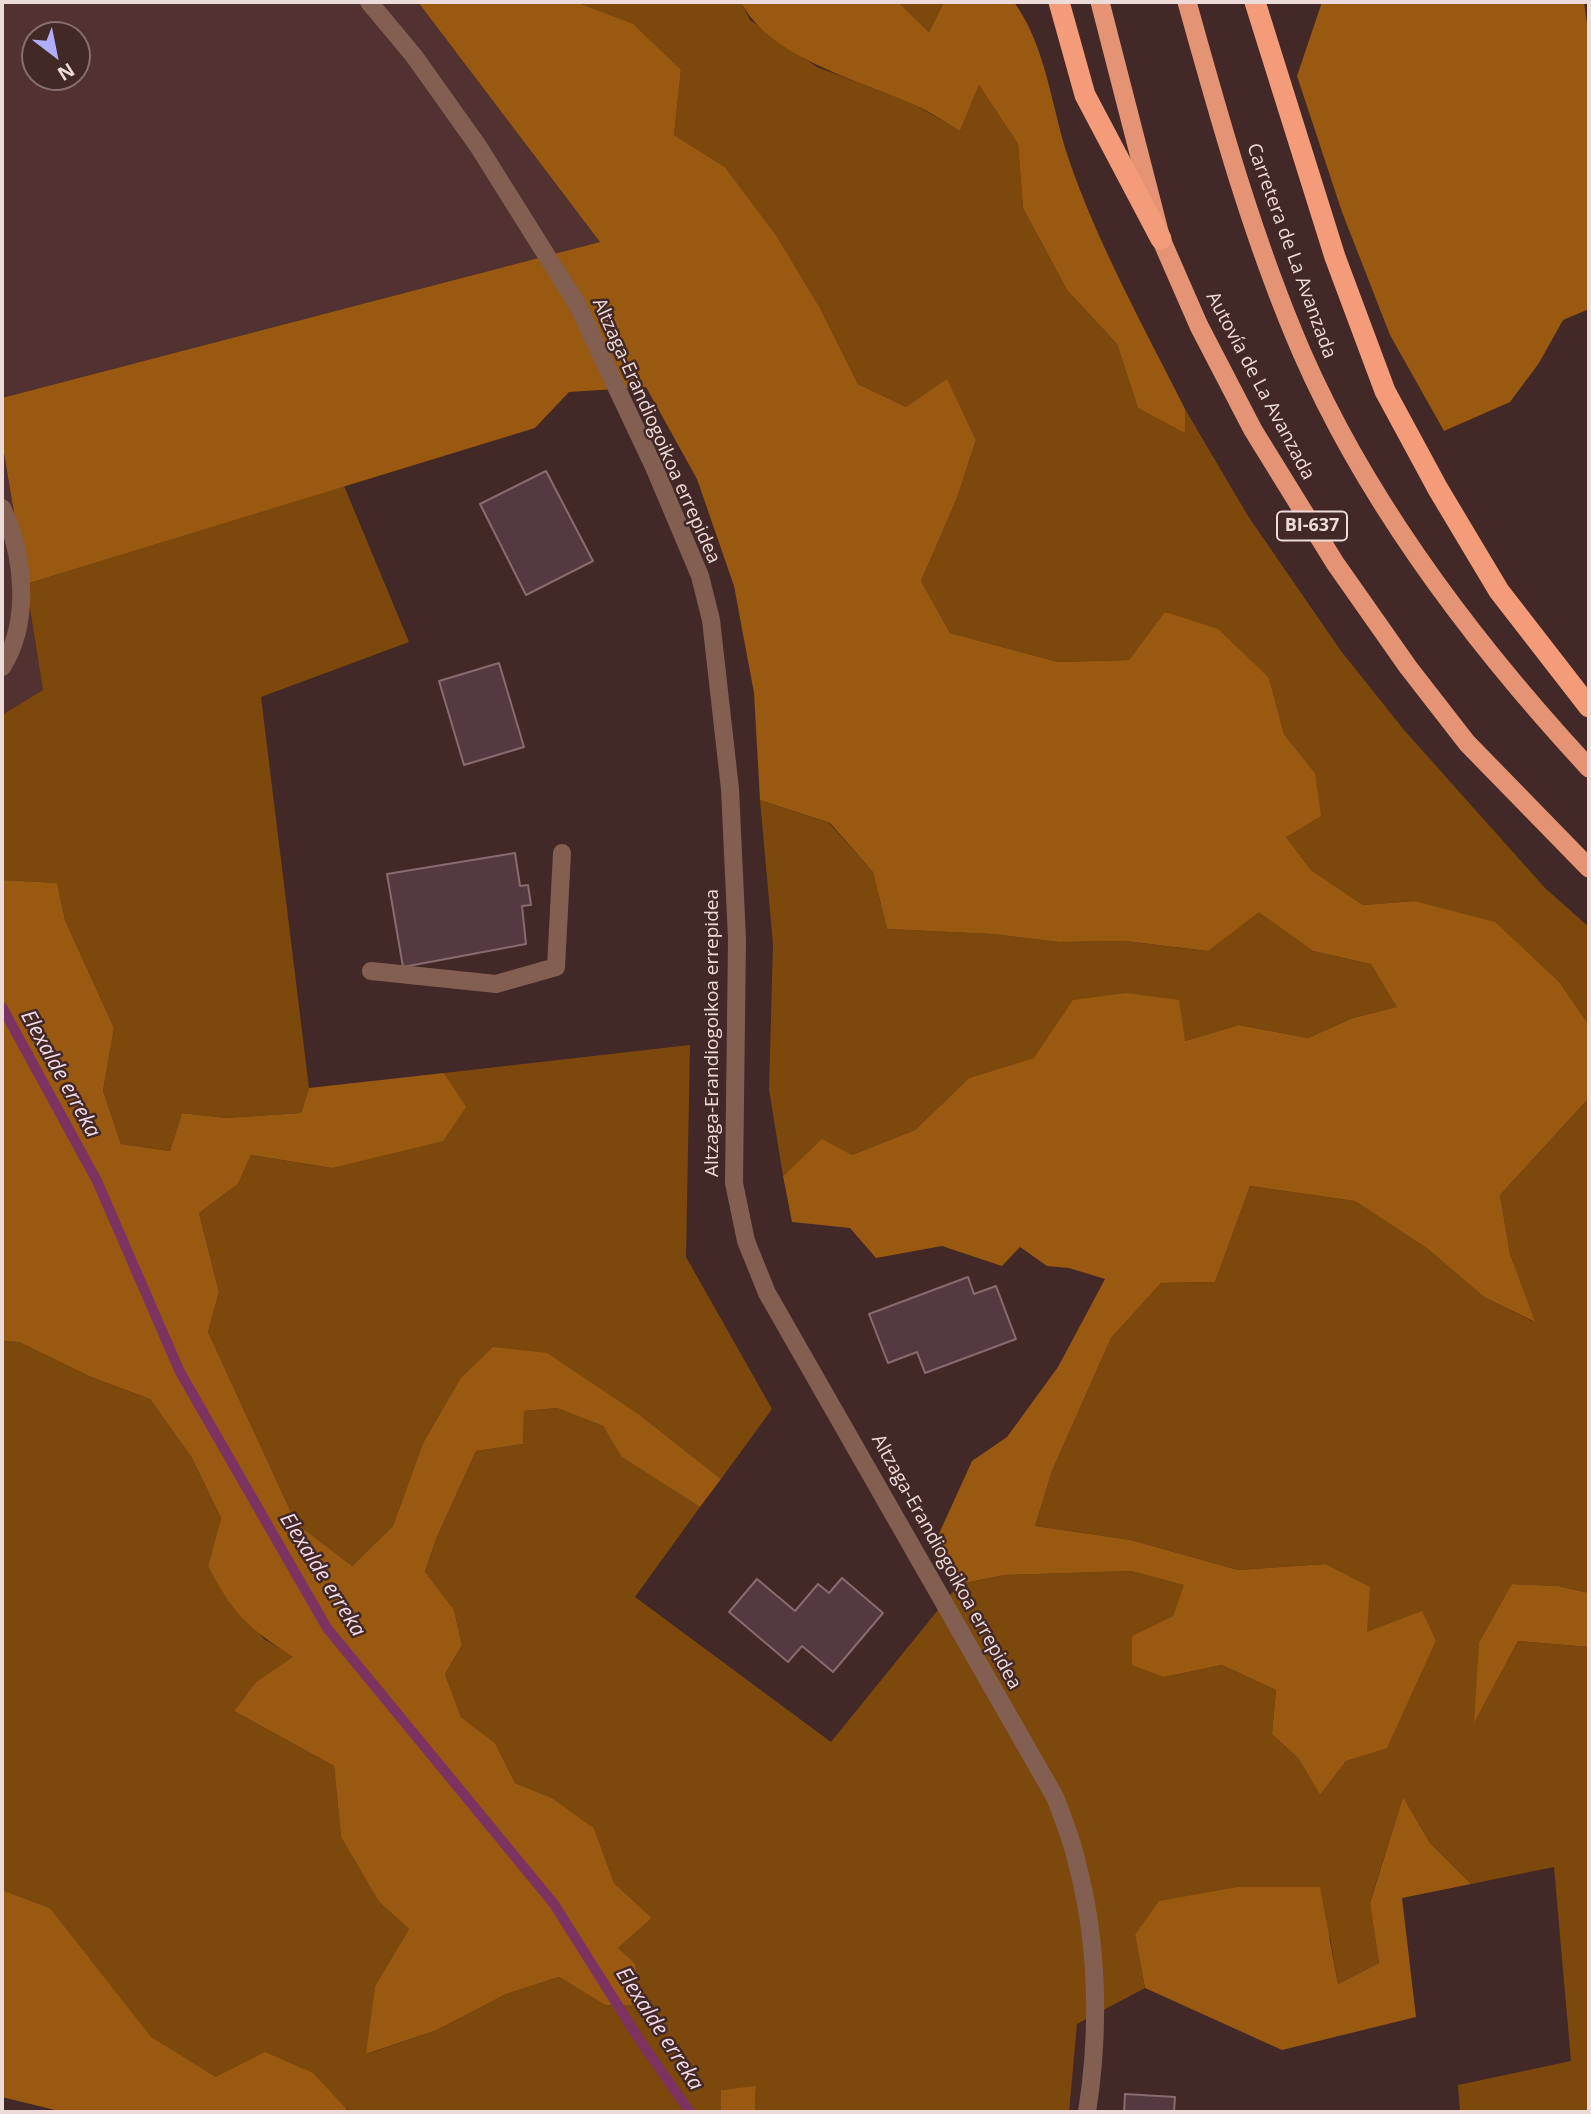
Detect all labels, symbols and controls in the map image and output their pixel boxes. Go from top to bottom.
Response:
north arrow [21,21,91,91]
text: N [53,57,80,87]
street label: Carretera de La Avanzada [1241,140,1341,362]
street label: Autovía de La Avanzada [1201,288,1319,484]
street label: Altzaga-Erandiogoikoa errepidea [587,295,725,567]
road number: BI-637 [1277,512,1347,540]
street label: Altzaga-Erandiogoikoa errepidea [702,889,724,1177]
water label: Elexalde erreka [15,1006,105,1142]
street label: Altzaga-Erandiogoikoa errepidea [866,1431,1026,1693]
water label: Elexalde erreka [274,1508,370,1642]
water label: Elexalde erreka [610,1963,708,2095]

